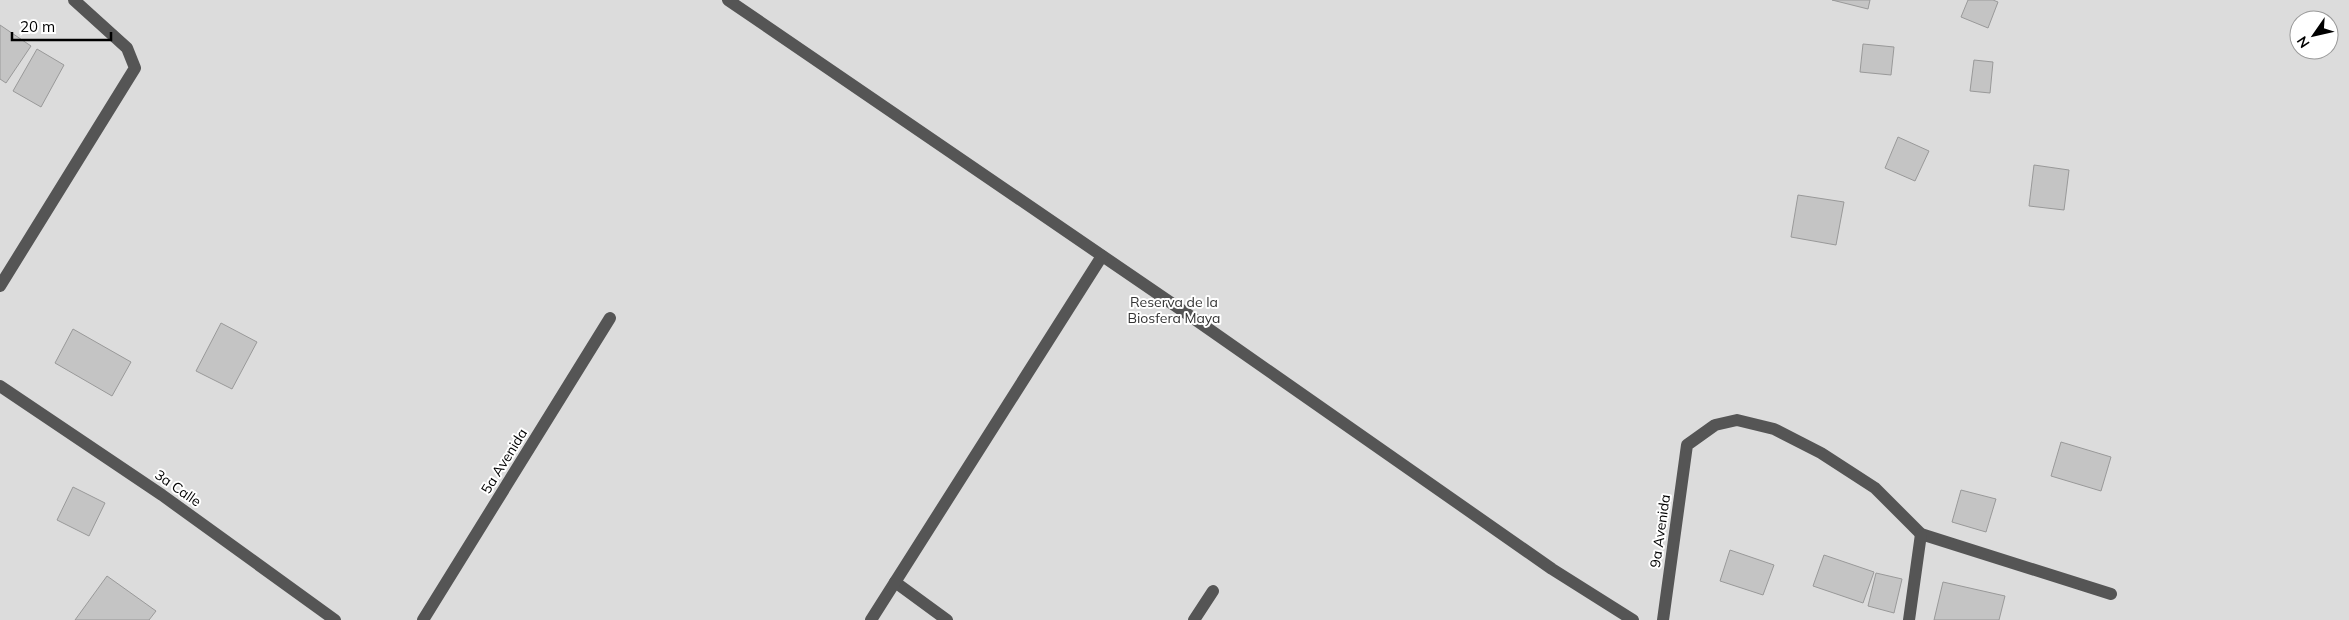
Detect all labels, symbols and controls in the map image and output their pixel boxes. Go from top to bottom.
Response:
scale bar [12,10,111,42]
north arrow [2289,10,2339,60]
text: 20 m [20,17,55,36]
text: N [2293,33,2314,52]
park label: Reserva de la Biosfera Maya [1127,293,1221,327]
street label: 5a Avenida [477,425,531,497]
street label: 3a Calle [151,466,205,510]
street label: 9a Avenida [1646,493,1674,569]

